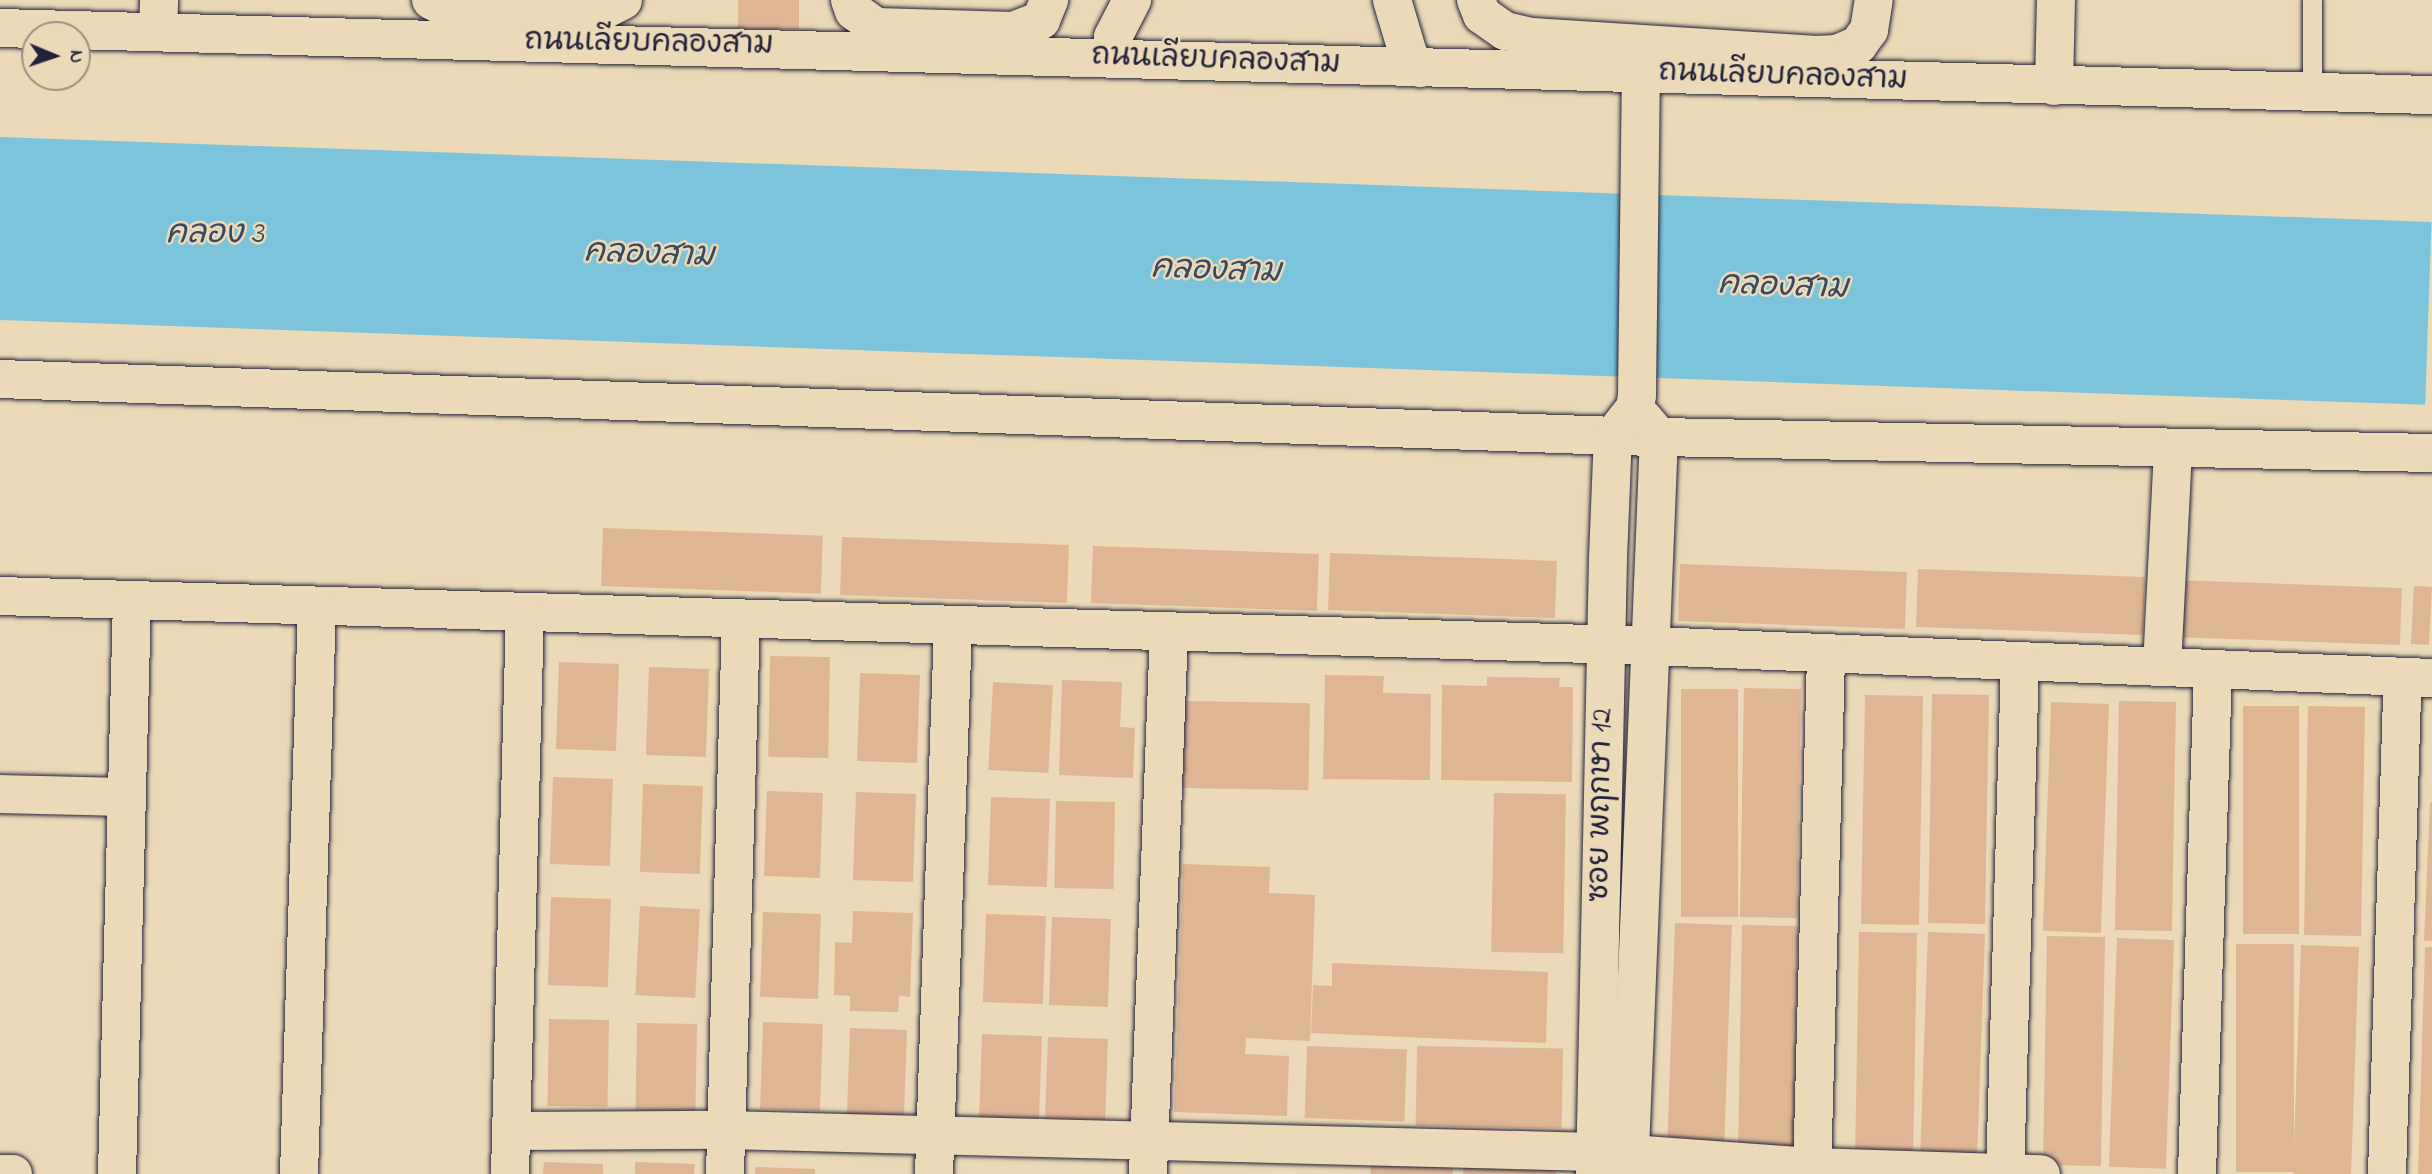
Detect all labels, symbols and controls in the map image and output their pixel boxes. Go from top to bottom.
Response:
north arrow [21,21,91,91]
street label: ถนนเลียบคลองสาม [524,24,774,64]
street label: ถนนเลียบคลองสาม [1091,39,1341,83]
text: N [62,50,89,64]
street label: ถนนเลียบคลองสาม [1658,55,1908,99]
water label: คลอง 3 [166,216,264,254]
water label: คลองสาม [583,235,715,277]
water label: คลองสาม [1150,251,1282,293]
water label: คลองสาม [1717,267,1849,309]
street label: ซอย พฤกษา 12 [1582,708,1622,902]

